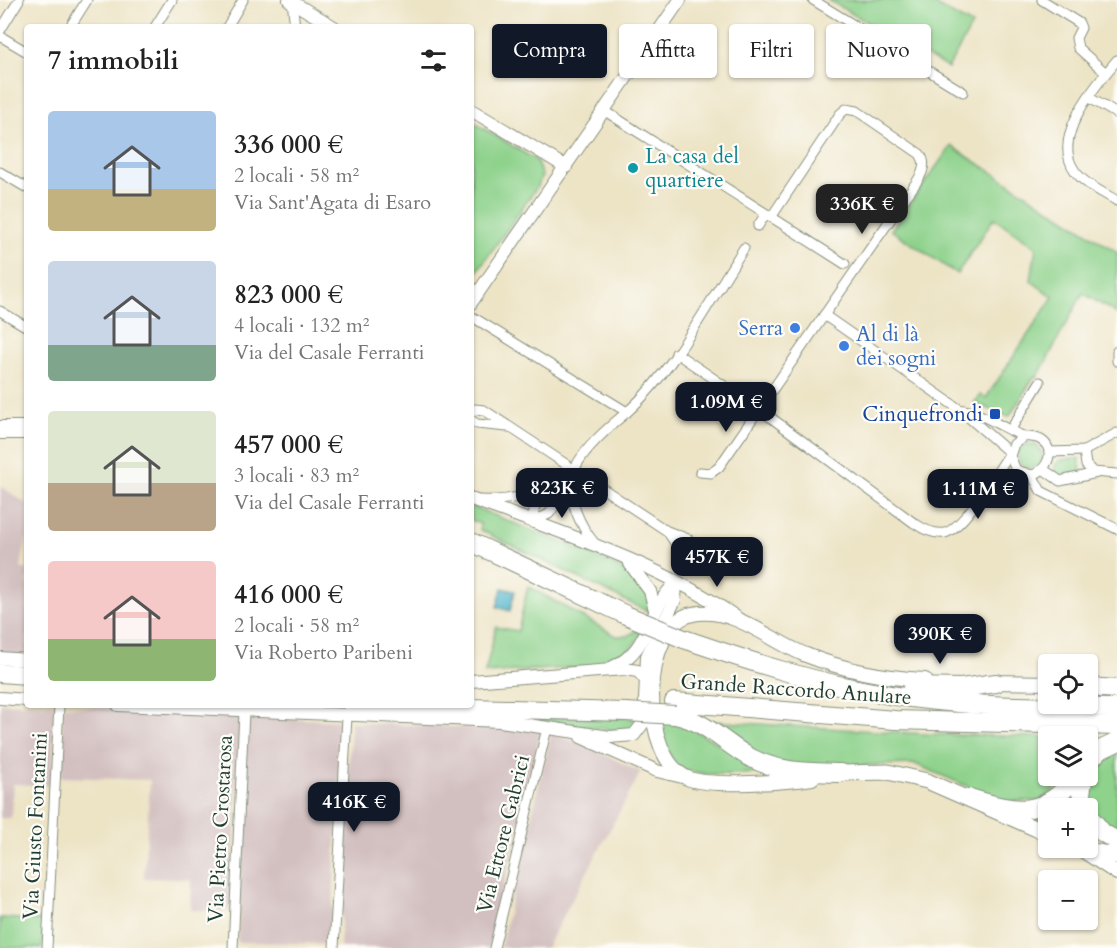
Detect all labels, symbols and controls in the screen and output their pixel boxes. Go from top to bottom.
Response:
chip: Compra [492,24,607,78]
chip: Affitta [619,24,717,78]
chip: Filtri [729,24,814,78]
chip: Nuovo [826,24,931,78]
text: 7 immobili [48,43,179,78]
icon: filters [417,44,450,77]
text: 336 000 € [234,127,343,162]
icon: home [96,135,168,207]
place label: La casa del quartiere [645,142,739,195]
marker: La casa del quartiere [626,161,640,175]
text: 2 locali · 58 m² [234,162,359,189]
pin: 336K € [813,184,911,235]
text: Via Sant'Agata di Esaro [234,189,431,216]
text: 336K € [830,190,894,217]
text: 823 000 € [234,277,343,312]
icon: home [96,285,168,357]
text: 4 locali · 132 m² [234,312,370,339]
place label: Serra [739,314,783,343]
place label: Al di là dei sogni [856,320,936,373]
marker: Serra [788,321,802,335]
text: Via del Casale Ferranti [234,339,424,366]
marker: Al di là dei sogni [837,339,851,353]
pin: 1.09M € [671,382,781,433]
text: 1.09M € [689,388,763,415]
place label: Cinquefrondi [862,400,983,429]
marker: Cinquefrondi [988,407,1002,421]
text: 457 000 € [234,427,343,462]
icon: home [96,435,168,507]
text: 3 locali · 83 m² [234,462,359,489]
pin: 823K € [513,468,611,519]
pin: 1.11M € [923,469,1033,520]
text: 823K € [530,474,594,501]
text: 1.11M € [941,475,1015,502]
text: Via del Casale Ferranti [234,489,424,516]
pin: 457K € [668,537,766,588]
text: 457K € [685,543,749,570]
text: 416 000 € [234,577,343,612]
icon: home [96,585,168,657]
text: 2 locali · 58 m² [234,612,359,639]
pin: 390K € [891,614,989,665]
text: 390K € [908,620,972,647]
text: Via Roberto Paribeni [234,639,413,666]
map controls [1038,654,1098,930]
button: locate [1038,654,1098,714]
street label: Grande Raccordo Anulare [679,667,913,712]
button: layers [1038,726,1098,786]
street label: Via Giusto Fontanini [16,732,55,920]
street label: Via Pietro Crostarosa [201,734,240,924]
street label: Via Ettore Gabrici [470,752,537,916]
pin: 416K € [305,782,403,833]
text: 416K € [322,788,386,815]
button: + [1038,798,1098,858]
button: − [1038,870,1098,930]

